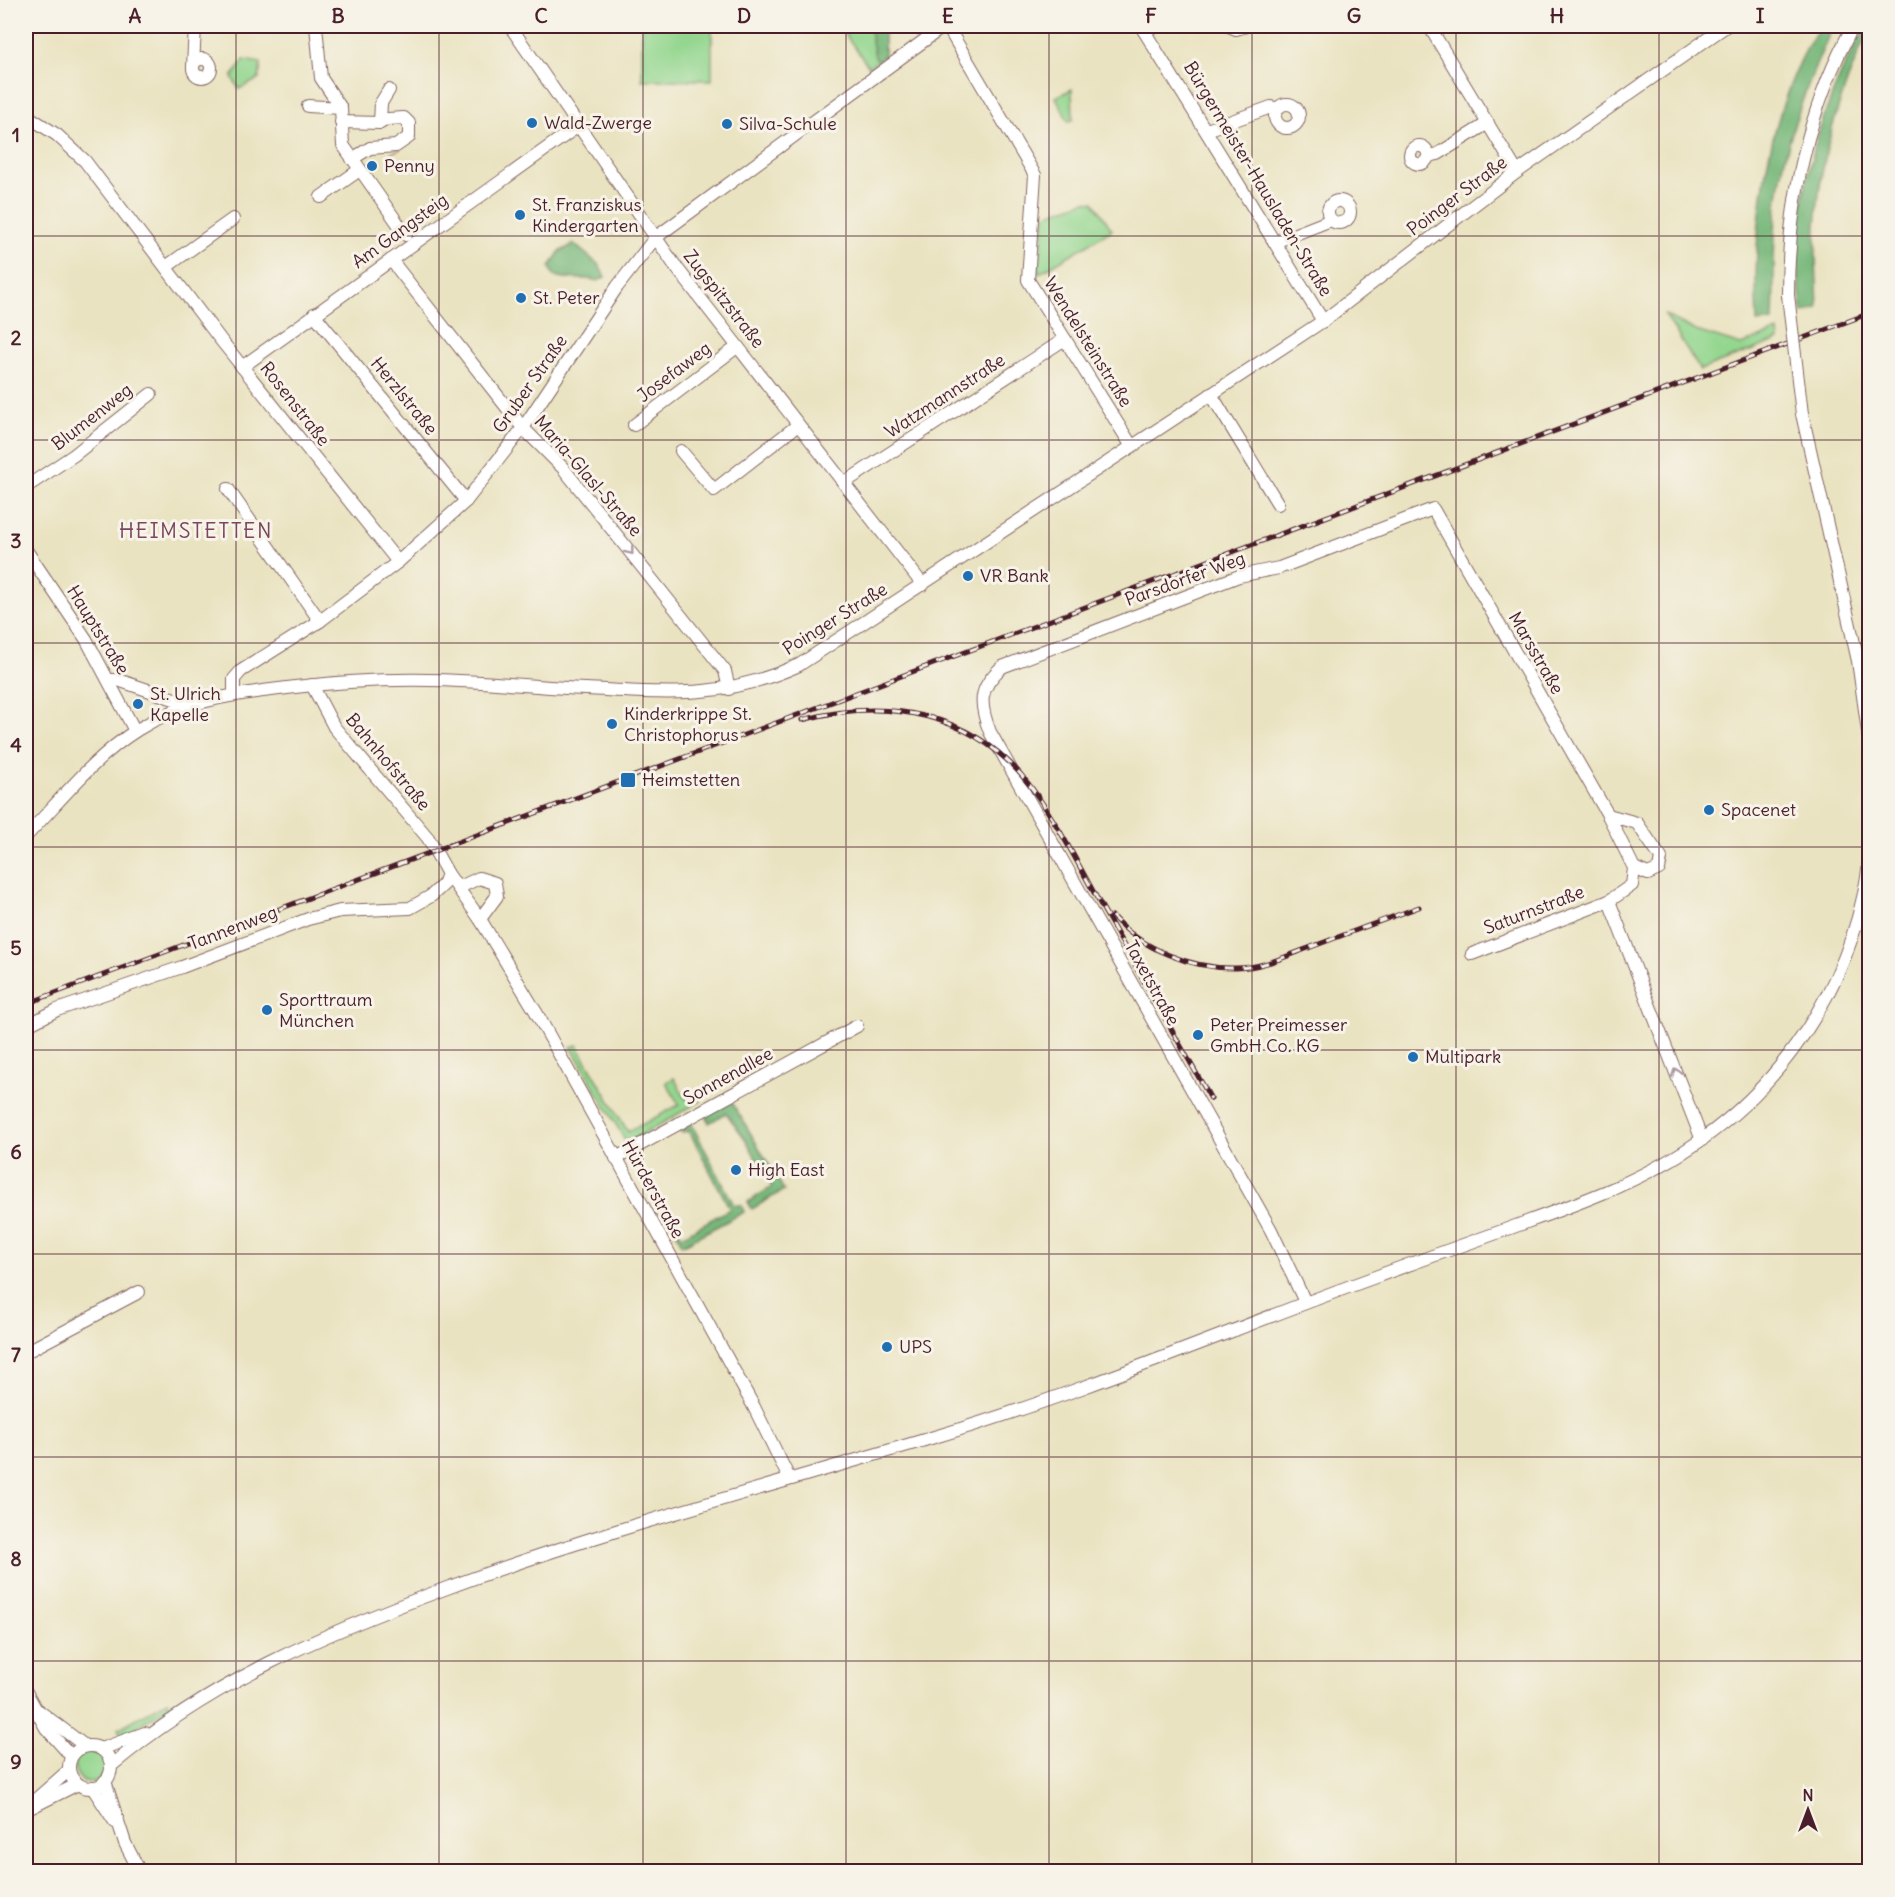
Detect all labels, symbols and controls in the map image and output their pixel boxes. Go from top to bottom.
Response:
text: A [129,3,142,28]
text: B [331,3,345,28]
text: C [534,3,548,28]
text: D [737,3,751,28]
text: E [942,3,954,28]
text: F [1145,3,1157,28]
text: G [1347,3,1361,28]
text: H [1550,3,1564,28]
text: I [1756,3,1765,28]
street label: Bürgermeister-Hausladen-Straße [1179,57,1338,300]
place label: Wald-Zwerge [544,111,652,134]
place label: Silva-Schule [739,112,837,135]
marker: Wald-Zwerge [525,116,539,130]
marker: Silva-Schule [720,117,734,131]
text: 1 [12,122,20,147]
street label: Poinger Straße [1402,151,1511,241]
place label: Penny [384,154,435,177]
marker: Penny [365,159,379,173]
street label: Am Gangsteig [347,188,452,273]
place label: St. Franziskus Kindergarten [532,193,642,237]
marker: St. Franziskus Kindergarten [513,208,527,222]
street label: Zugspitzstraße [679,245,770,353]
street label: Wendelsteinstraße [1039,272,1138,411]
place label: St. Peter [533,286,600,309]
marker: St. Peter [514,291,528,305]
text: 2 [11,325,22,350]
street label: Gruber Straße [487,330,572,437]
street label: Josefaweg [632,336,715,407]
street label: Watzmannstraße [880,348,1009,443]
street label: Herzlstraße [366,352,443,439]
street label: Rosenstraße [255,357,336,451]
street label: Blumenweg [47,378,137,455]
street label: Maria-Glasl-Straße [529,410,647,541]
district label: HEIMSTETTEN [119,517,273,544]
text: 3 [10,528,22,553]
one-way arrow [623,544,634,555]
street label: Parsdorfer Weg [1121,546,1248,611]
place label: VR Bank [980,564,1049,587]
marker: VR Bank [961,569,975,583]
street label: Poinger Straße [778,577,891,660]
street label: Hauptstraße [62,581,135,679]
street label: Marsstraße [1504,607,1569,698]
place label: St. Ulrich Kapelle [150,682,221,726]
marker: St. Ulrich Kapelle [131,697,145,711]
place label: Kinderkrippe St. Christophorus [624,702,752,746]
street label: Bahnhofstraße [341,708,436,815]
marker: Kinderkrippe St. Christophorus [605,717,619,731]
text: 4 [10,732,22,757]
place label: Heimstetten [642,768,740,791]
marker: Heimstetten [619,771,637,789]
place label: Spacenet [1721,798,1796,821]
marker: Spacenet [1702,803,1716,817]
street label: Saturnstraße [1480,880,1587,939]
street label: Tannenweg [185,900,280,955]
text: 5 [10,935,22,960]
street label: Taxetstraße [1120,936,1185,1029]
place label: Sporttraum München [279,988,373,1032]
marker: Sporttraum München [260,1003,274,1017]
place label: Peter Preimesser GmbH Co. KG [1210,1013,1348,1057]
marker: Peter Preimesser GmbH Co. KG [1191,1028,1205,1042]
street label: Sonnenallee [679,1042,777,1110]
place label: Multipark [1425,1045,1501,1068]
marker: Multipark [1406,1050,1420,1064]
one-way arrow [1671,1067,1683,1078]
street label: Hürderstraße [617,1135,690,1242]
text: 6 [10,1139,22,1164]
place label: High East [748,1158,825,1181]
marker: High East [729,1163,743,1177]
place label: UPS [899,1335,932,1358]
marker: UPS [880,1340,894,1354]
text: 7 [11,1342,21,1367]
text: 8 [10,1546,22,1571]
text: 9 [10,1749,22,1774]
north arrow [1778,1780,1838,1840]
text: N [1802,1785,1814,1805]

